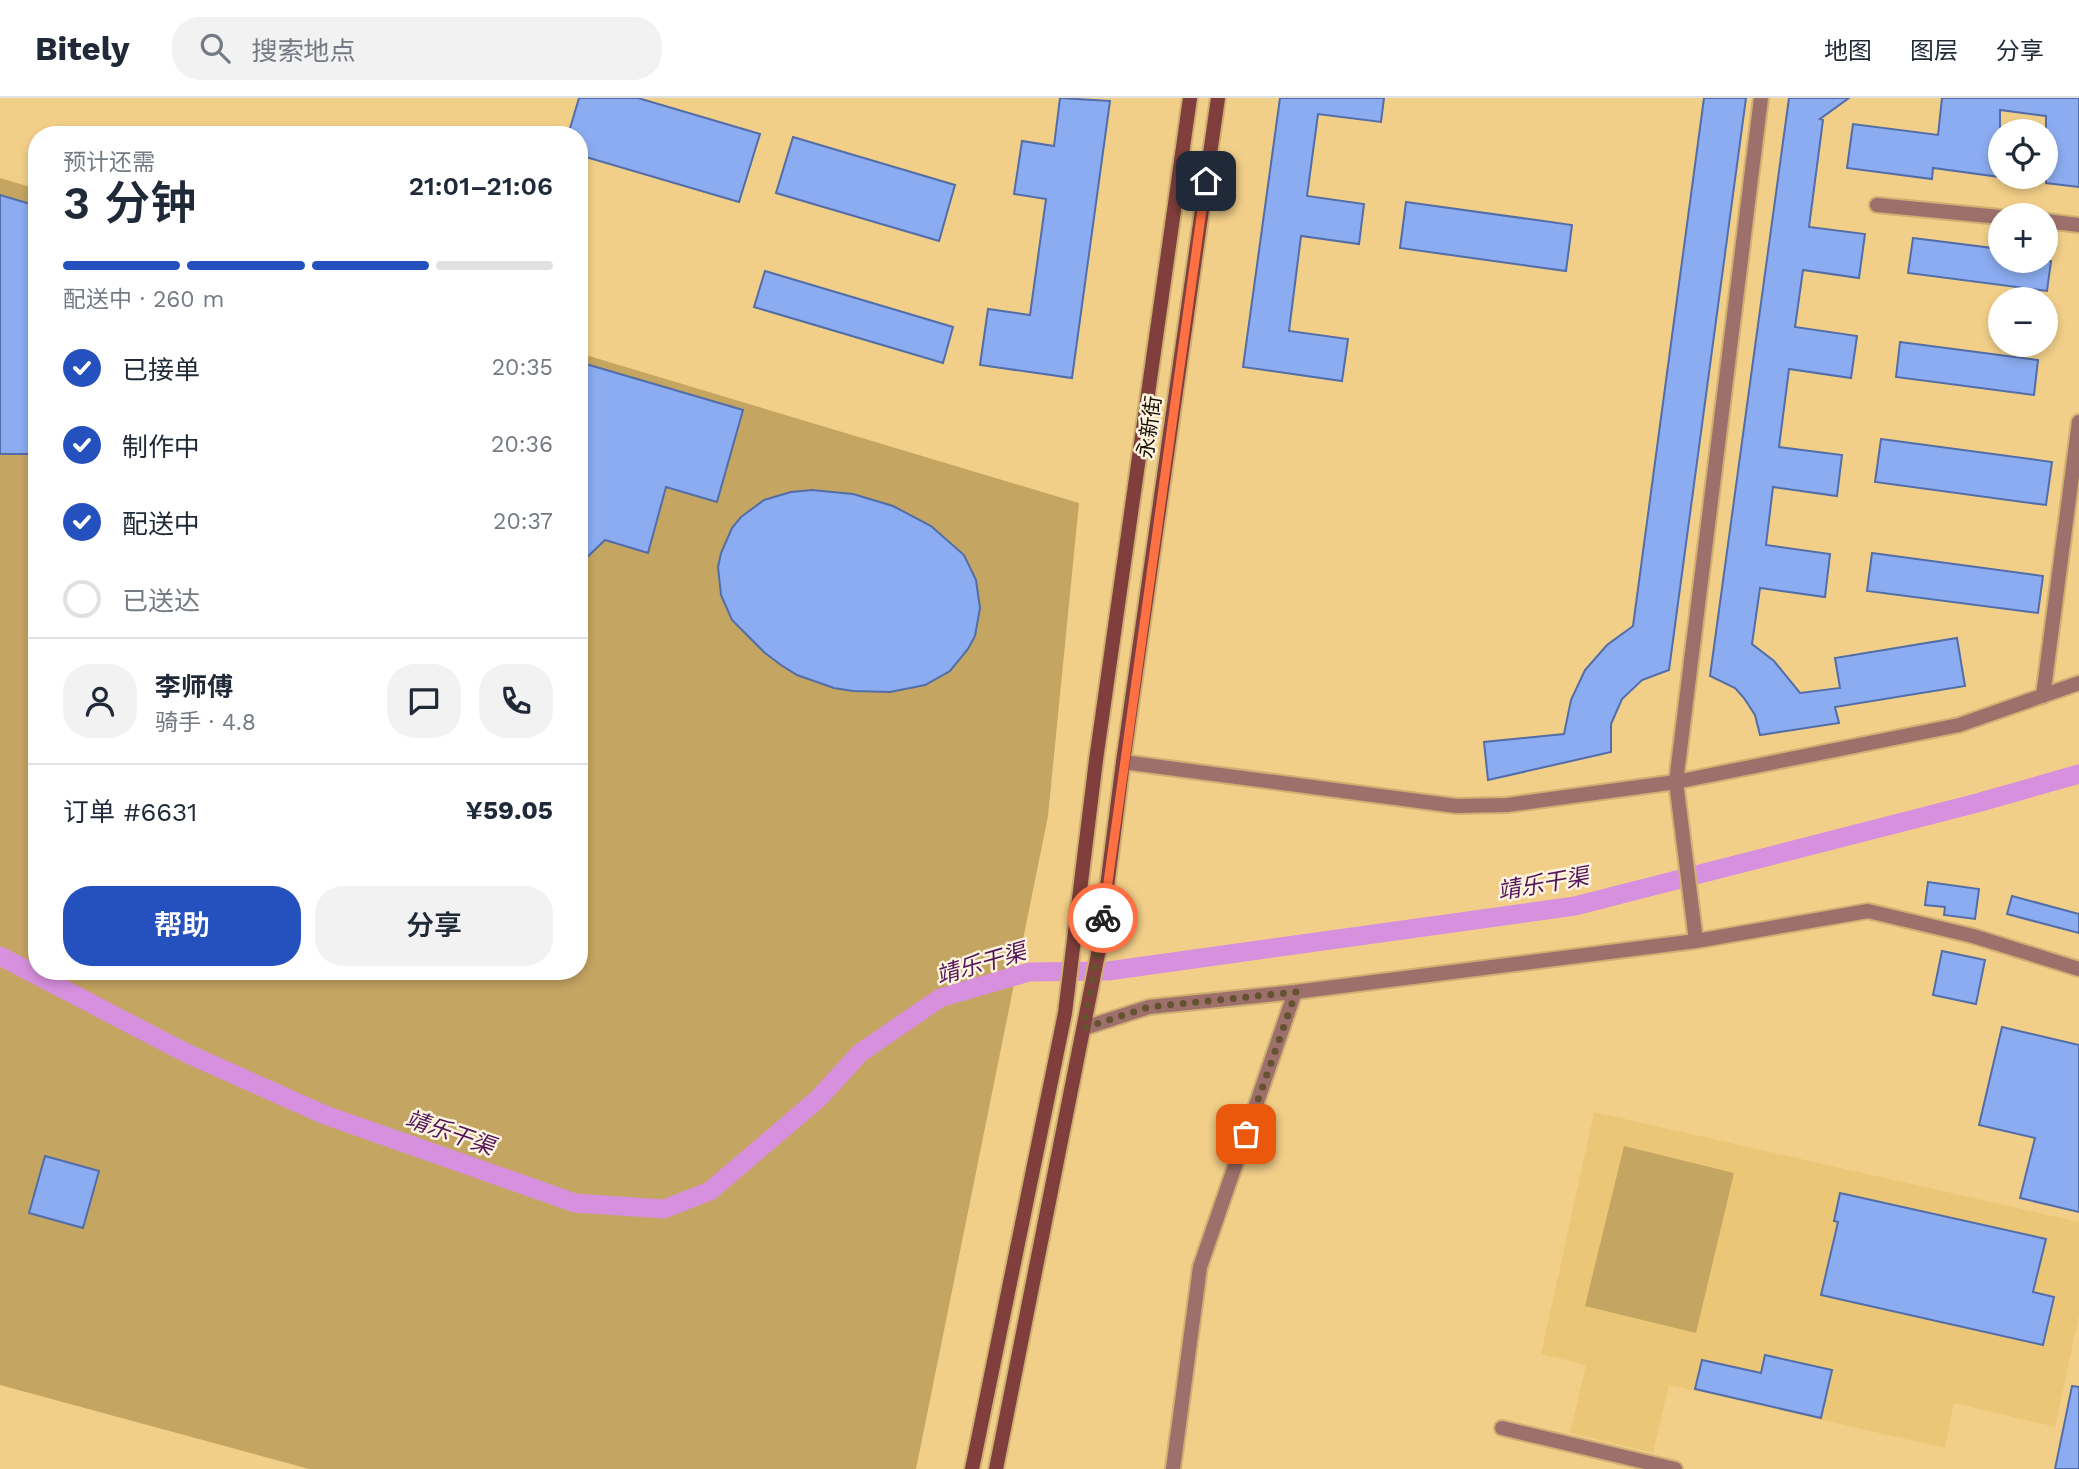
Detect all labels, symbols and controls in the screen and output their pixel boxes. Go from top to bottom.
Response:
search box [172,17,662,80]
text: Bitely [35,29,130,68]
icon: search [196,29,234,67]
text: 搜索地点 [252,36,356,66]
text: 地图 [1824,37,1872,65]
text: 图层 [1910,37,1958,65]
text: 分享 [1996,37,2044,65]
map controls [1988,119,2058,357]
button: locate [1988,119,2058,189]
text: 预计还需 [63,149,155,176]
pin [1176,151,1236,211]
icon: home [1187,162,1225,200]
text: 21:01–21:06 [409,171,553,201]
text: 3 分钟 [63,176,196,230]
button: + [1988,203,2058,273]
text: 配送中 · 260 m [63,286,224,313]
button: − [1988,287,2058,357]
icon: check [63,349,101,387]
text: 20:35 [492,354,553,381]
text: 已接单 [122,355,200,385]
street label: 永新街 [1132,394,1166,460]
icon: check [63,426,101,464]
text: 20:36 [491,431,553,458]
text: 制作中 [122,432,200,462]
icon: check [63,503,101,541]
text: 20:37 [493,508,553,535]
text: 配送中 [122,509,200,539]
text: 已送达 [122,586,200,616]
button: person [63,664,137,738]
button: chat [387,664,461,738]
button: phone [479,664,553,738]
text: 李师傅 [155,672,233,702]
text: 骑手 · 4.8 [155,709,256,736]
text: ¥59.05 [466,795,553,825]
text: 订单 #6631 [63,797,197,827]
water label: 靖乐干渠 [1495,862,1594,905]
courier [1068,883,1138,953]
button: 帮助 [63,886,301,966]
button: 分享 [315,886,553,966]
icon: bike [1084,899,1122,937]
water label: 靖乐干渠 [933,938,1032,990]
pin [1216,1104,1276,1164]
water label: 靖乐干渠 [402,1105,501,1162]
icon: bag [1227,1115,1265,1153]

